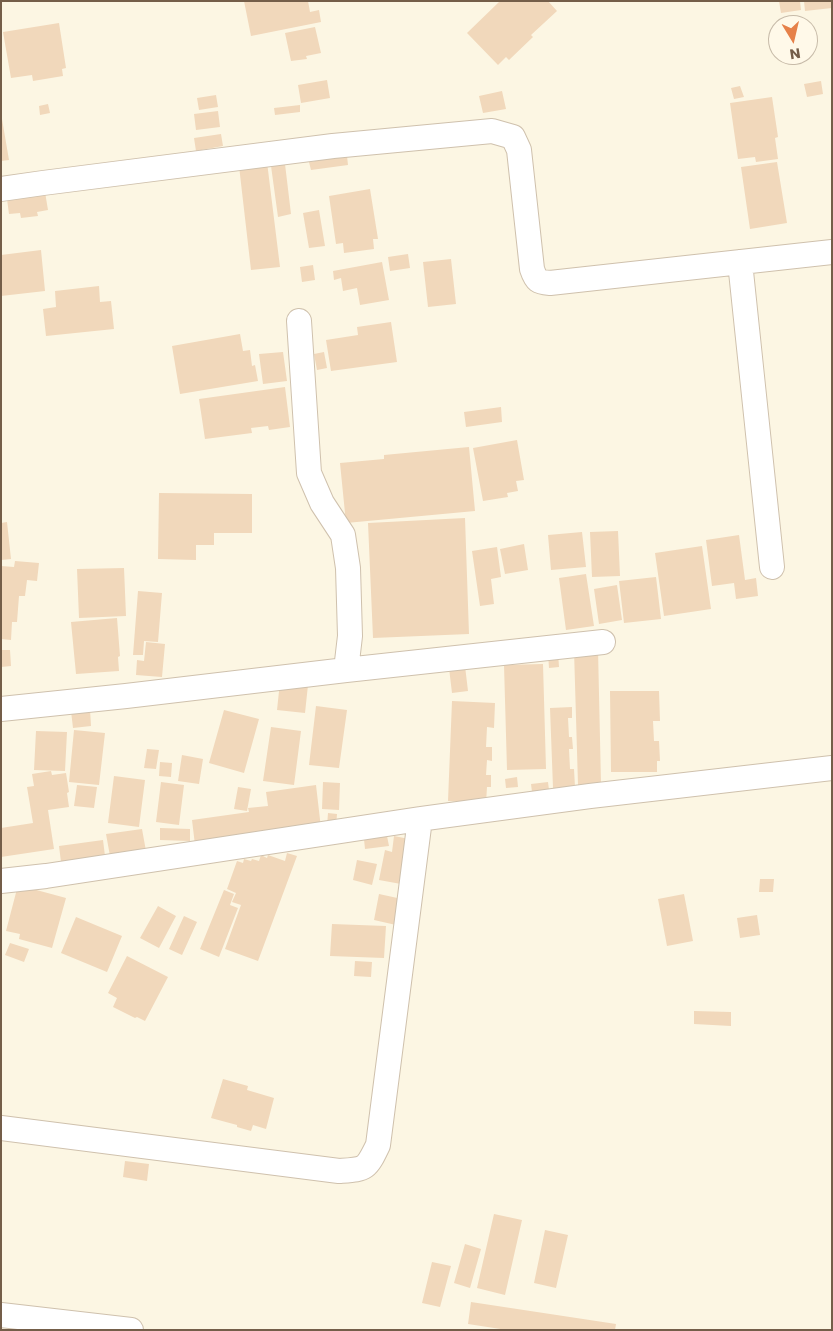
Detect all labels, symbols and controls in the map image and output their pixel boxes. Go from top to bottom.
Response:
north arrow [768,15,818,65]
text: N [788,43,802,65]

